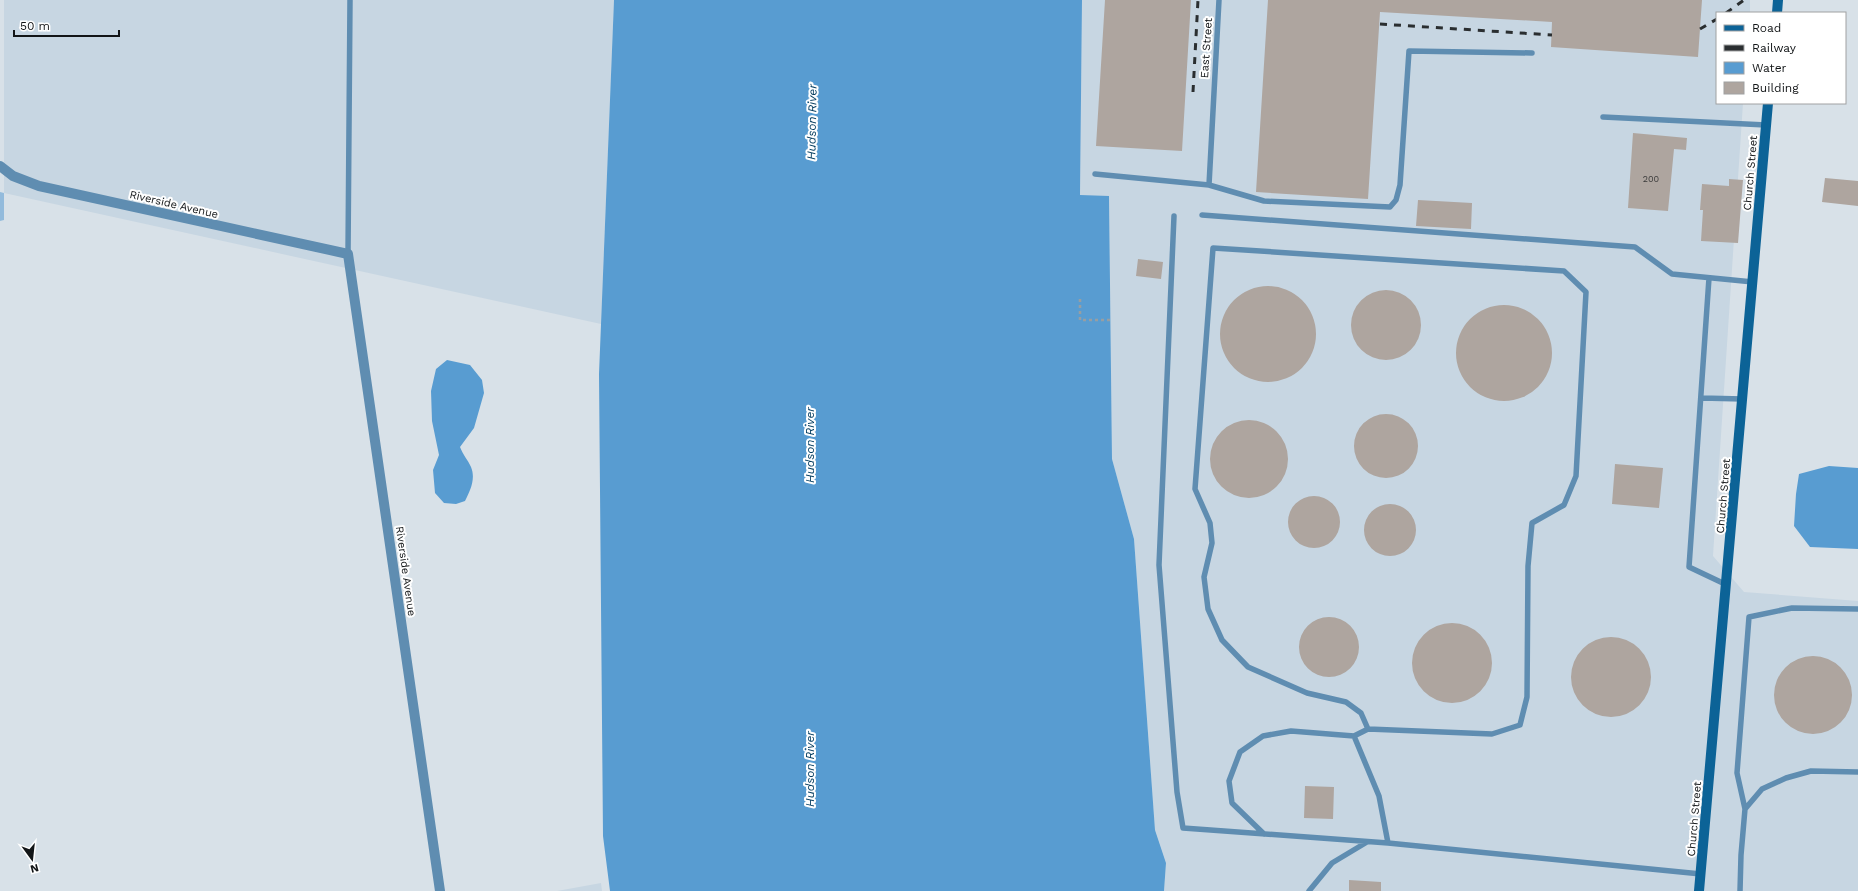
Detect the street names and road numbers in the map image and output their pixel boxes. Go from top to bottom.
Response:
street label: East Street [1198,17,1215,79]
street label: Church Street [1741,135,1760,211]
street label: Riverside Avenue [128,188,220,221]
street label: Church Street [1714,458,1733,534]
street label: Riverside Avenue [393,525,418,617]
street label: Church Street [1685,781,1704,857]

